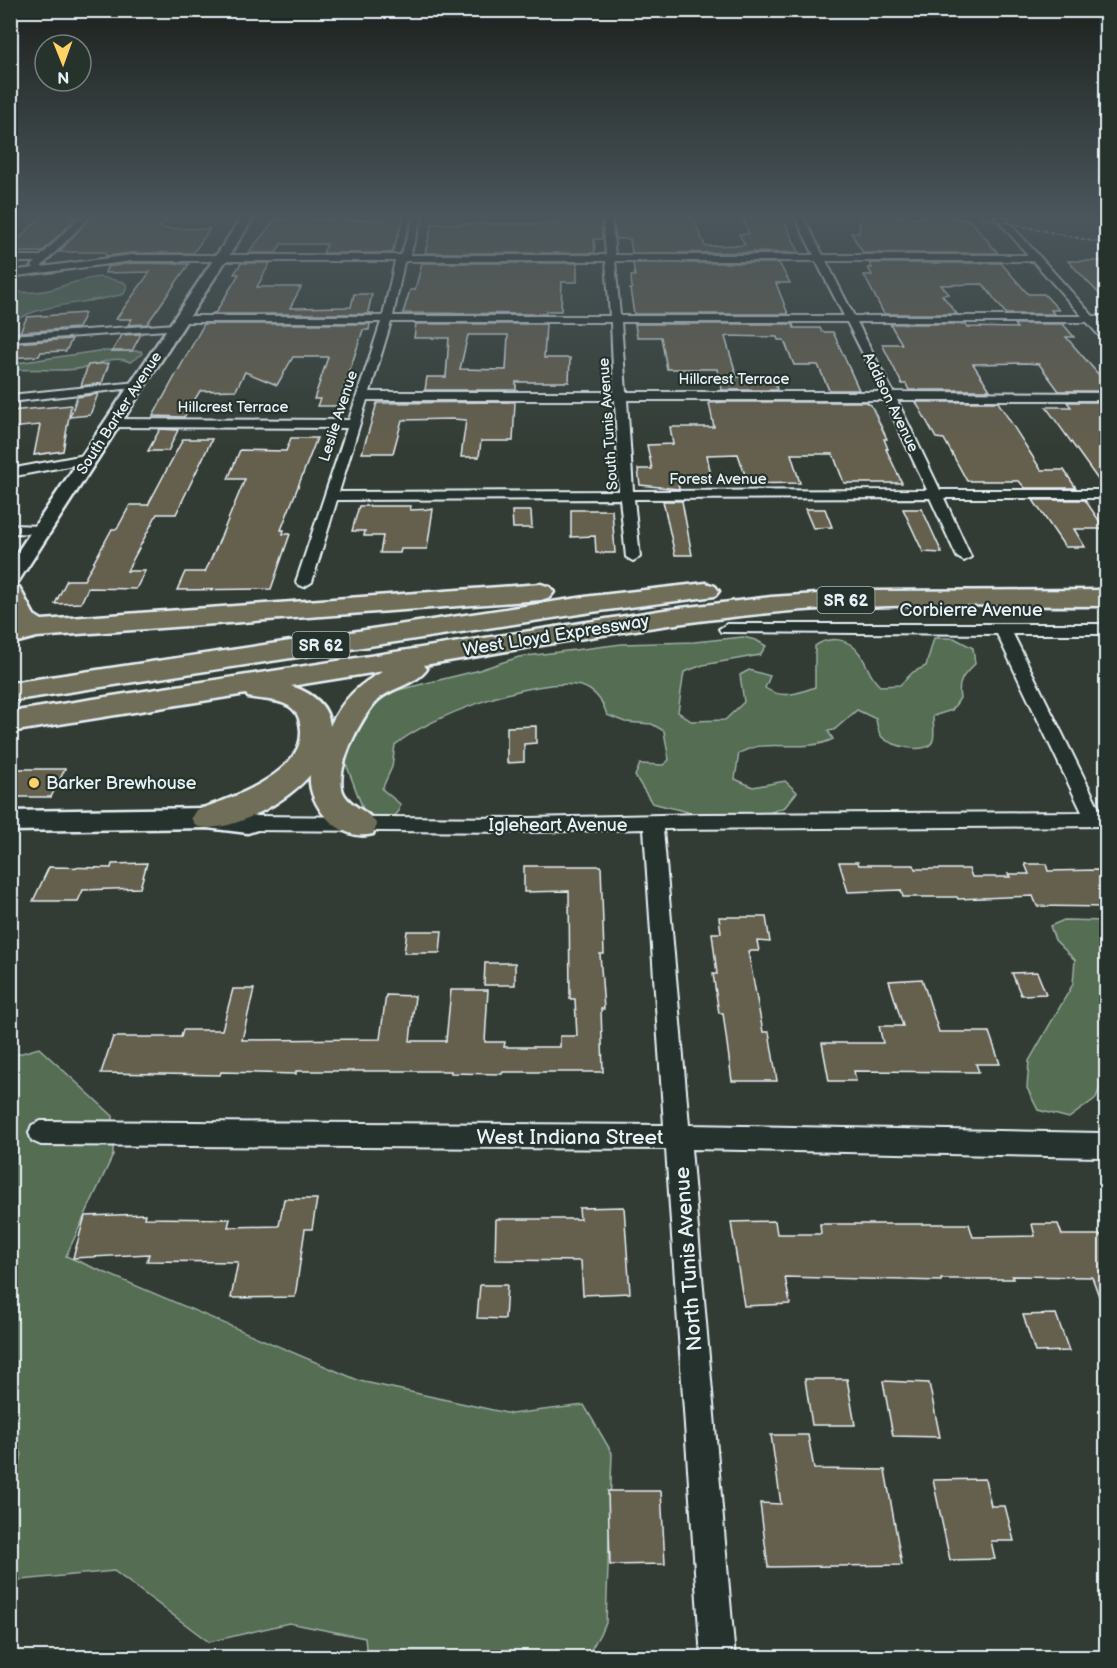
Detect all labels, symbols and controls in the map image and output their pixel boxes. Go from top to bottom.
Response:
north arrow [33,33,93,93]
text: N [57,67,69,86]
street label: South Barker Avenue [73,348,166,478]
street label: Addison Avenue [858,349,923,455]
street label: South Tunis Avenue [594,357,623,491]
street label: Leslie Avenue [315,368,362,464]
street label: Hillcrest Terrace [679,370,790,389]
street label: Hillcrest Terrace [178,398,289,417]
street label: Forest Avenue [669,470,767,489]
road number: SR 62 [818,587,874,613]
street label: Corbierre Avenue [899,600,1043,621]
street label: West Lloyd Expressway [462,610,651,661]
road number: SR 62 [292,632,350,658]
place label: Barker Brewhouse [46,773,197,794]
marker: Barker Brewhouse [27,776,41,790]
street label: Igleheart Avenue [489,815,628,836]
street label: West Indiana Street [477,1125,664,1150]
street label: North Tunis Avenue [670,1166,707,1352]

